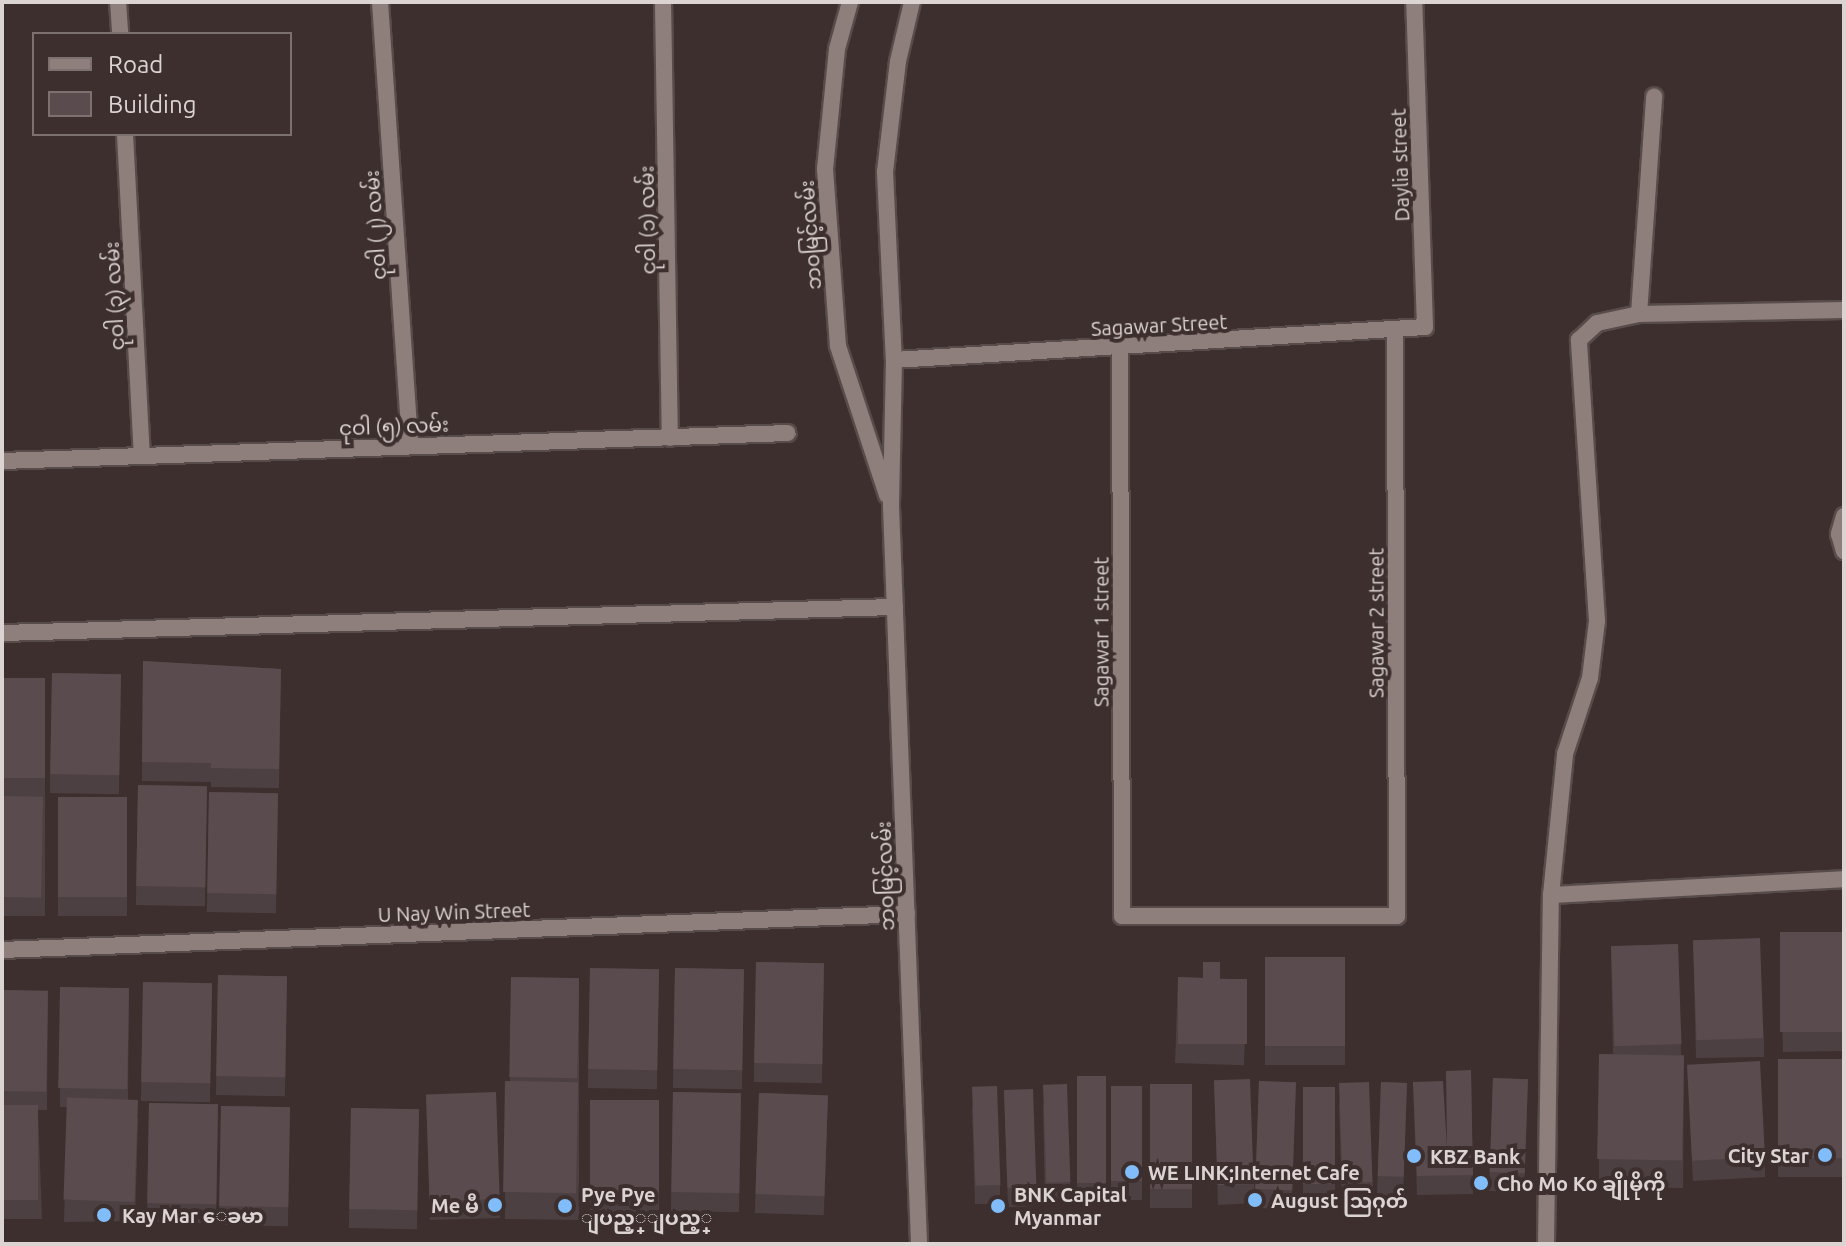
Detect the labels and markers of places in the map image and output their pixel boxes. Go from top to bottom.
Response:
place label: City Star [1728,1143,1809,1167]
place label: KBZ Bank [1430,1144,1520,1168]
marker: City Star [1816,1146,1834,1164]
marker: KBZ Bank [1405,1147,1423,1165]
place label: WE LINK;Internet Cafe [1148,1160,1360,1184]
marker: WE LINK;Internet Cafe [1123,1163,1141,1181]
place label: Cho Mo Ko ချိုမိုကို [1497,1171,1665,1195]
marker: Cho Mo Ko ချိုမိုကို [1472,1174,1490,1192]
place label: Pye Pye ျပည့္ျပည့္ [581,1182,712,1229]
place label: BNK Capital Myanmar [1014,1182,1127,1229]
place label: August သြဂုတ် [1271,1188,1408,1212]
marker: August သြဂုတ် [1246,1191,1264,1209]
place label: Me မီ [431,1193,479,1217]
marker: Me မီ [486,1196,504,1214]
marker: Pye Pye ျပည့္ျပည့္ [556,1197,574,1215]
marker: BNK Capital Myanmar [989,1197,1007,1215]
place label: Kay Mar ေခမာ [122,1203,263,1227]
marker: Kay Mar ေခမာ [93,1204,115,1226]

